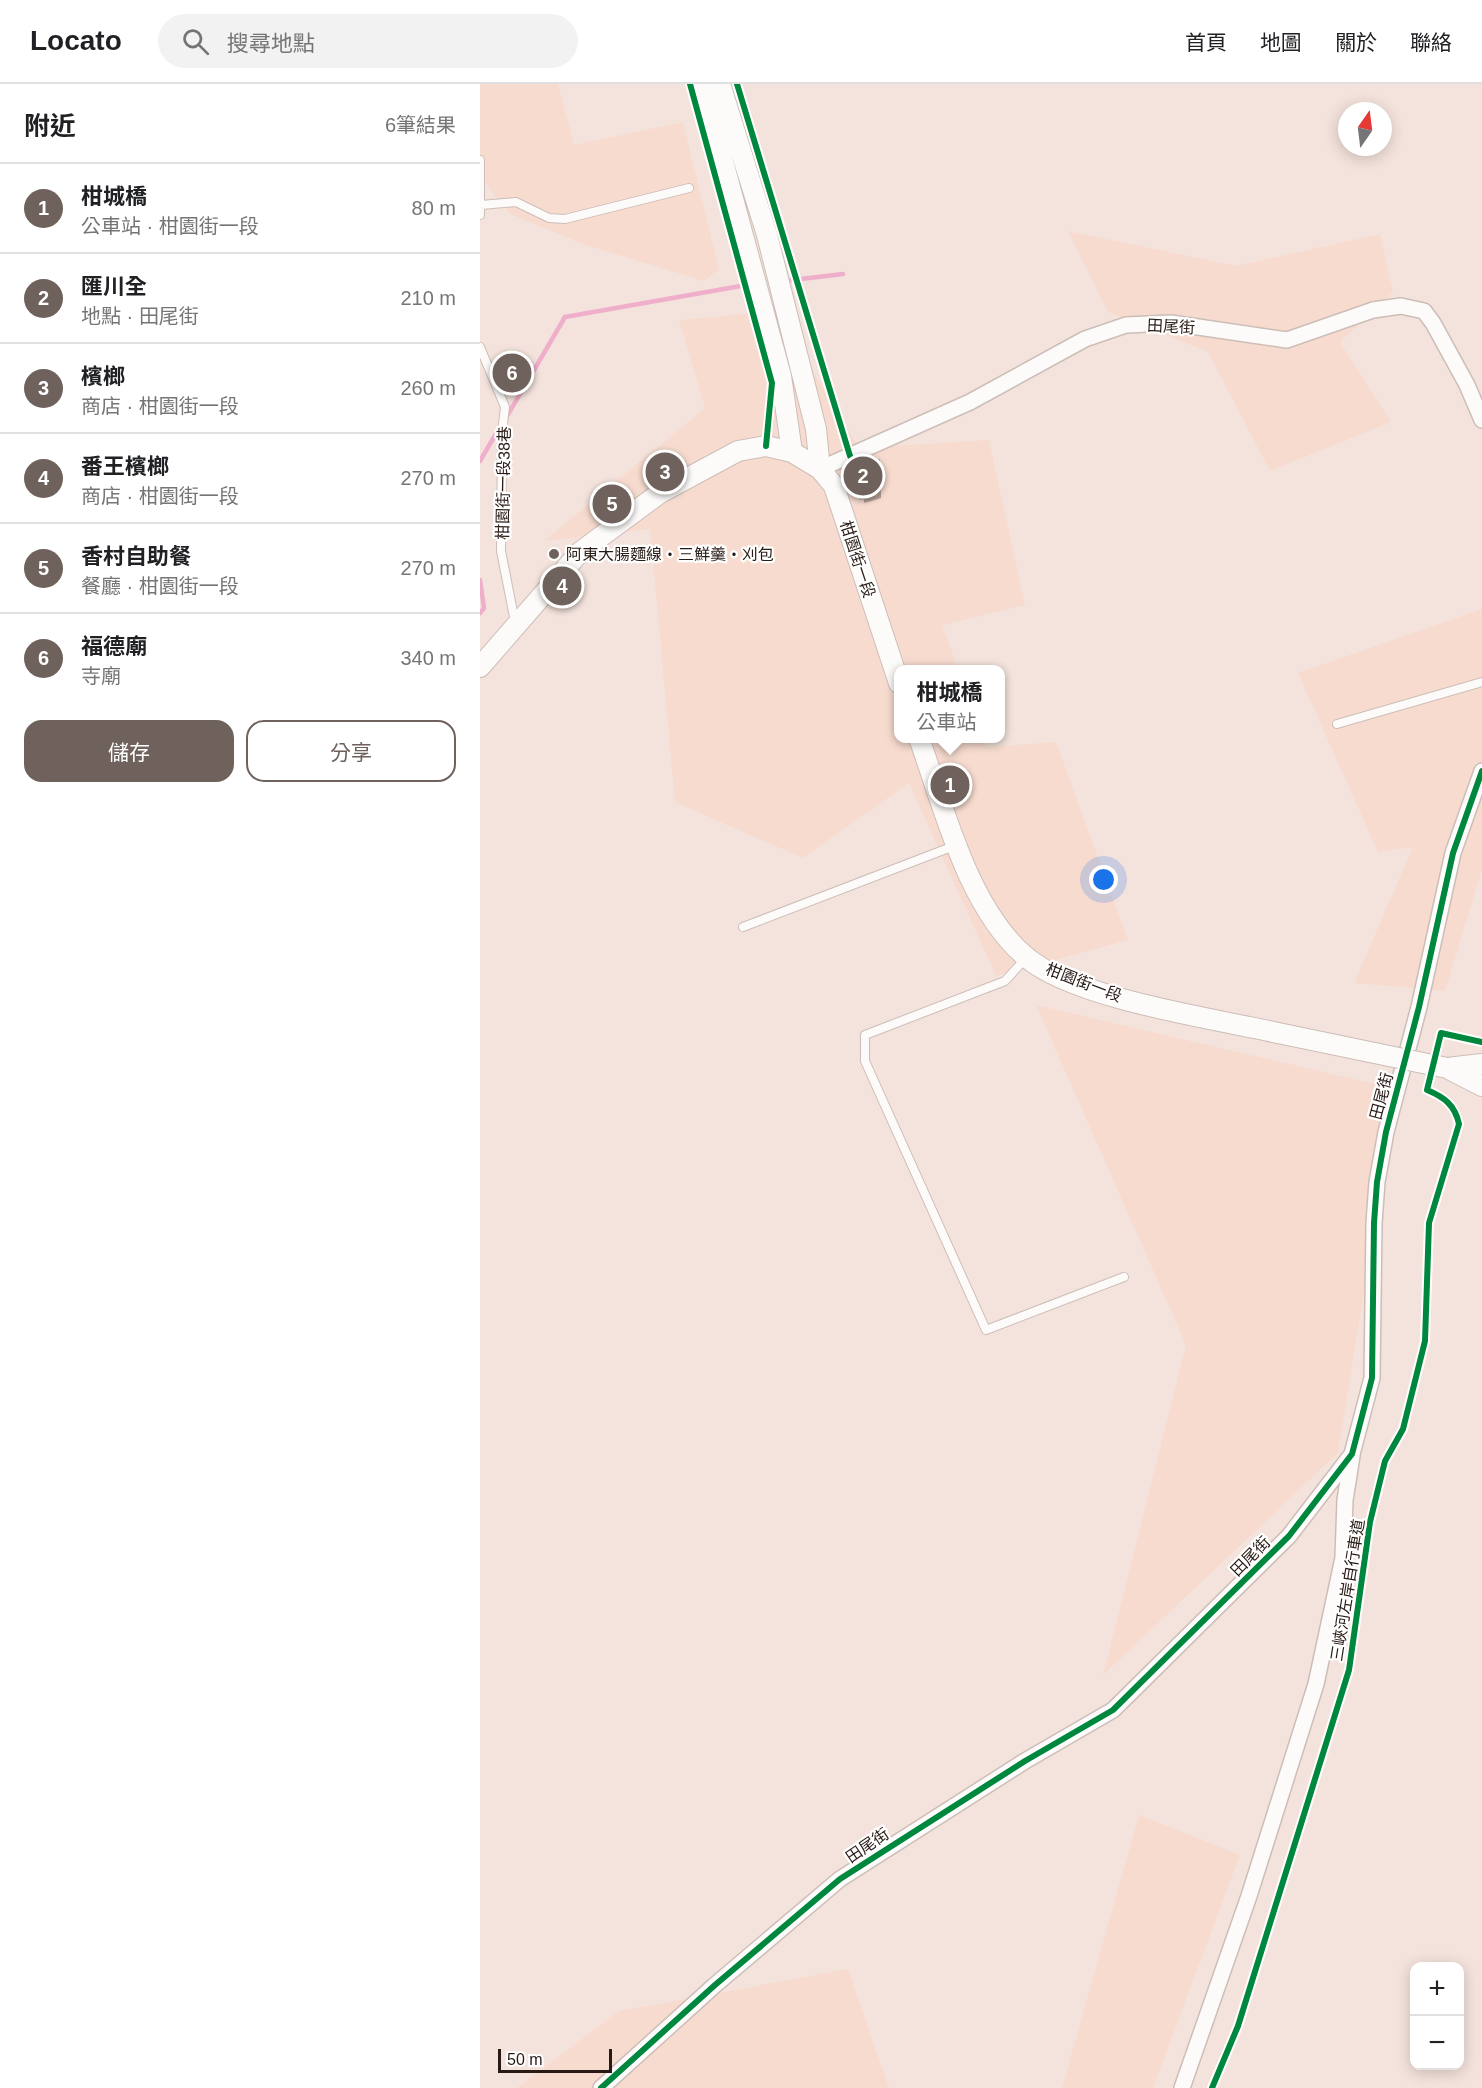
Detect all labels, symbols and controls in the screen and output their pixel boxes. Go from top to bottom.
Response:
search box [158,14,578,68]
text: Locato [30,25,122,56]
icon: search [179,25,212,58]
text: 搜尋地點 [227,31,315,56]
text: 首頁 [1185,31,1227,54]
text: 地圖 [1260,31,1302,54]
text: 關於 [1335,31,1377,54]
text: 聯絡 [1410,31,1452,54]
north arrow [1338,102,1392,156]
text: 附近 [24,111,76,141]
text: 6筆結果 [385,114,456,136]
text: 柑城橋 [81,184,147,209]
text: 1 [38,197,49,219]
text: 80 m [412,197,456,219]
text: 公車站 · 柑園街一段 [81,215,259,237]
text: 匯川全 [81,274,147,299]
text: 2 [38,287,49,309]
text: 210 m [400,287,456,309]
text: 地點 · 田尾街 [81,305,199,327]
street label: 田尾街 [1147,317,1195,336]
pin: 6 [492,350,531,396]
text: 檳榔 [81,364,125,389]
text: 3 [38,377,49,399]
text: 260 m [400,377,456,399]
text: 商店 · 柑園街一段 [81,395,239,417]
street label: 柑園街一段38巷 [494,426,513,540]
pin: 3 [646,450,684,494]
text: 番王檳榔 [81,454,169,479]
pin: 2 [844,454,883,498]
text: 4 [38,467,49,489]
text: 270 m [400,467,456,489]
pin: 5 [592,482,632,526]
text: 商店 · 柑園街一段 [81,485,239,507]
street label: 柑園街一段 [837,518,878,600]
text: 香村自助餐 [81,544,191,569]
place label: 阿東大腸麵線‧三鮮羹‧刈包 [566,546,774,563]
marker: 阿東大腸麵線‧三鮮羹‧刈包 [547,547,561,561]
text: 5 [38,557,49,579]
text: 270 m [400,557,456,579]
pin: 4 [542,564,581,608]
text: 餐廳 · 柑園街一段 [81,575,239,597]
text: 福德廟 [81,634,147,659]
text: 6 [38,647,49,669]
text: 340 m [400,647,456,669]
text: 寺廟 [81,665,121,687]
popup [894,665,1005,743]
text: 柑城橋 [916,680,983,705]
text: 公車站 [916,711,976,733]
button: 儲存 [24,720,234,782]
button: 分享 [246,720,456,782]
pin: 1 [930,762,970,808]
your location [1089,865,1118,894]
street label: 柑園街一段 [1043,960,1124,1005]
street label: 田尾街 [1367,1071,1396,1122]
street label: 三峽河左岸自行車道 [1328,1518,1367,1663]
street label: 田尾街 [1227,1533,1273,1579]
street label: 田尾街 [843,1825,892,1866]
map controls [1410,1962,1464,2070]
button: + [1410,1962,1464,2016]
button: − [1410,2016,1464,2070]
scale bar [498,2046,612,2074]
text: 50 m [507,2051,543,2068]

